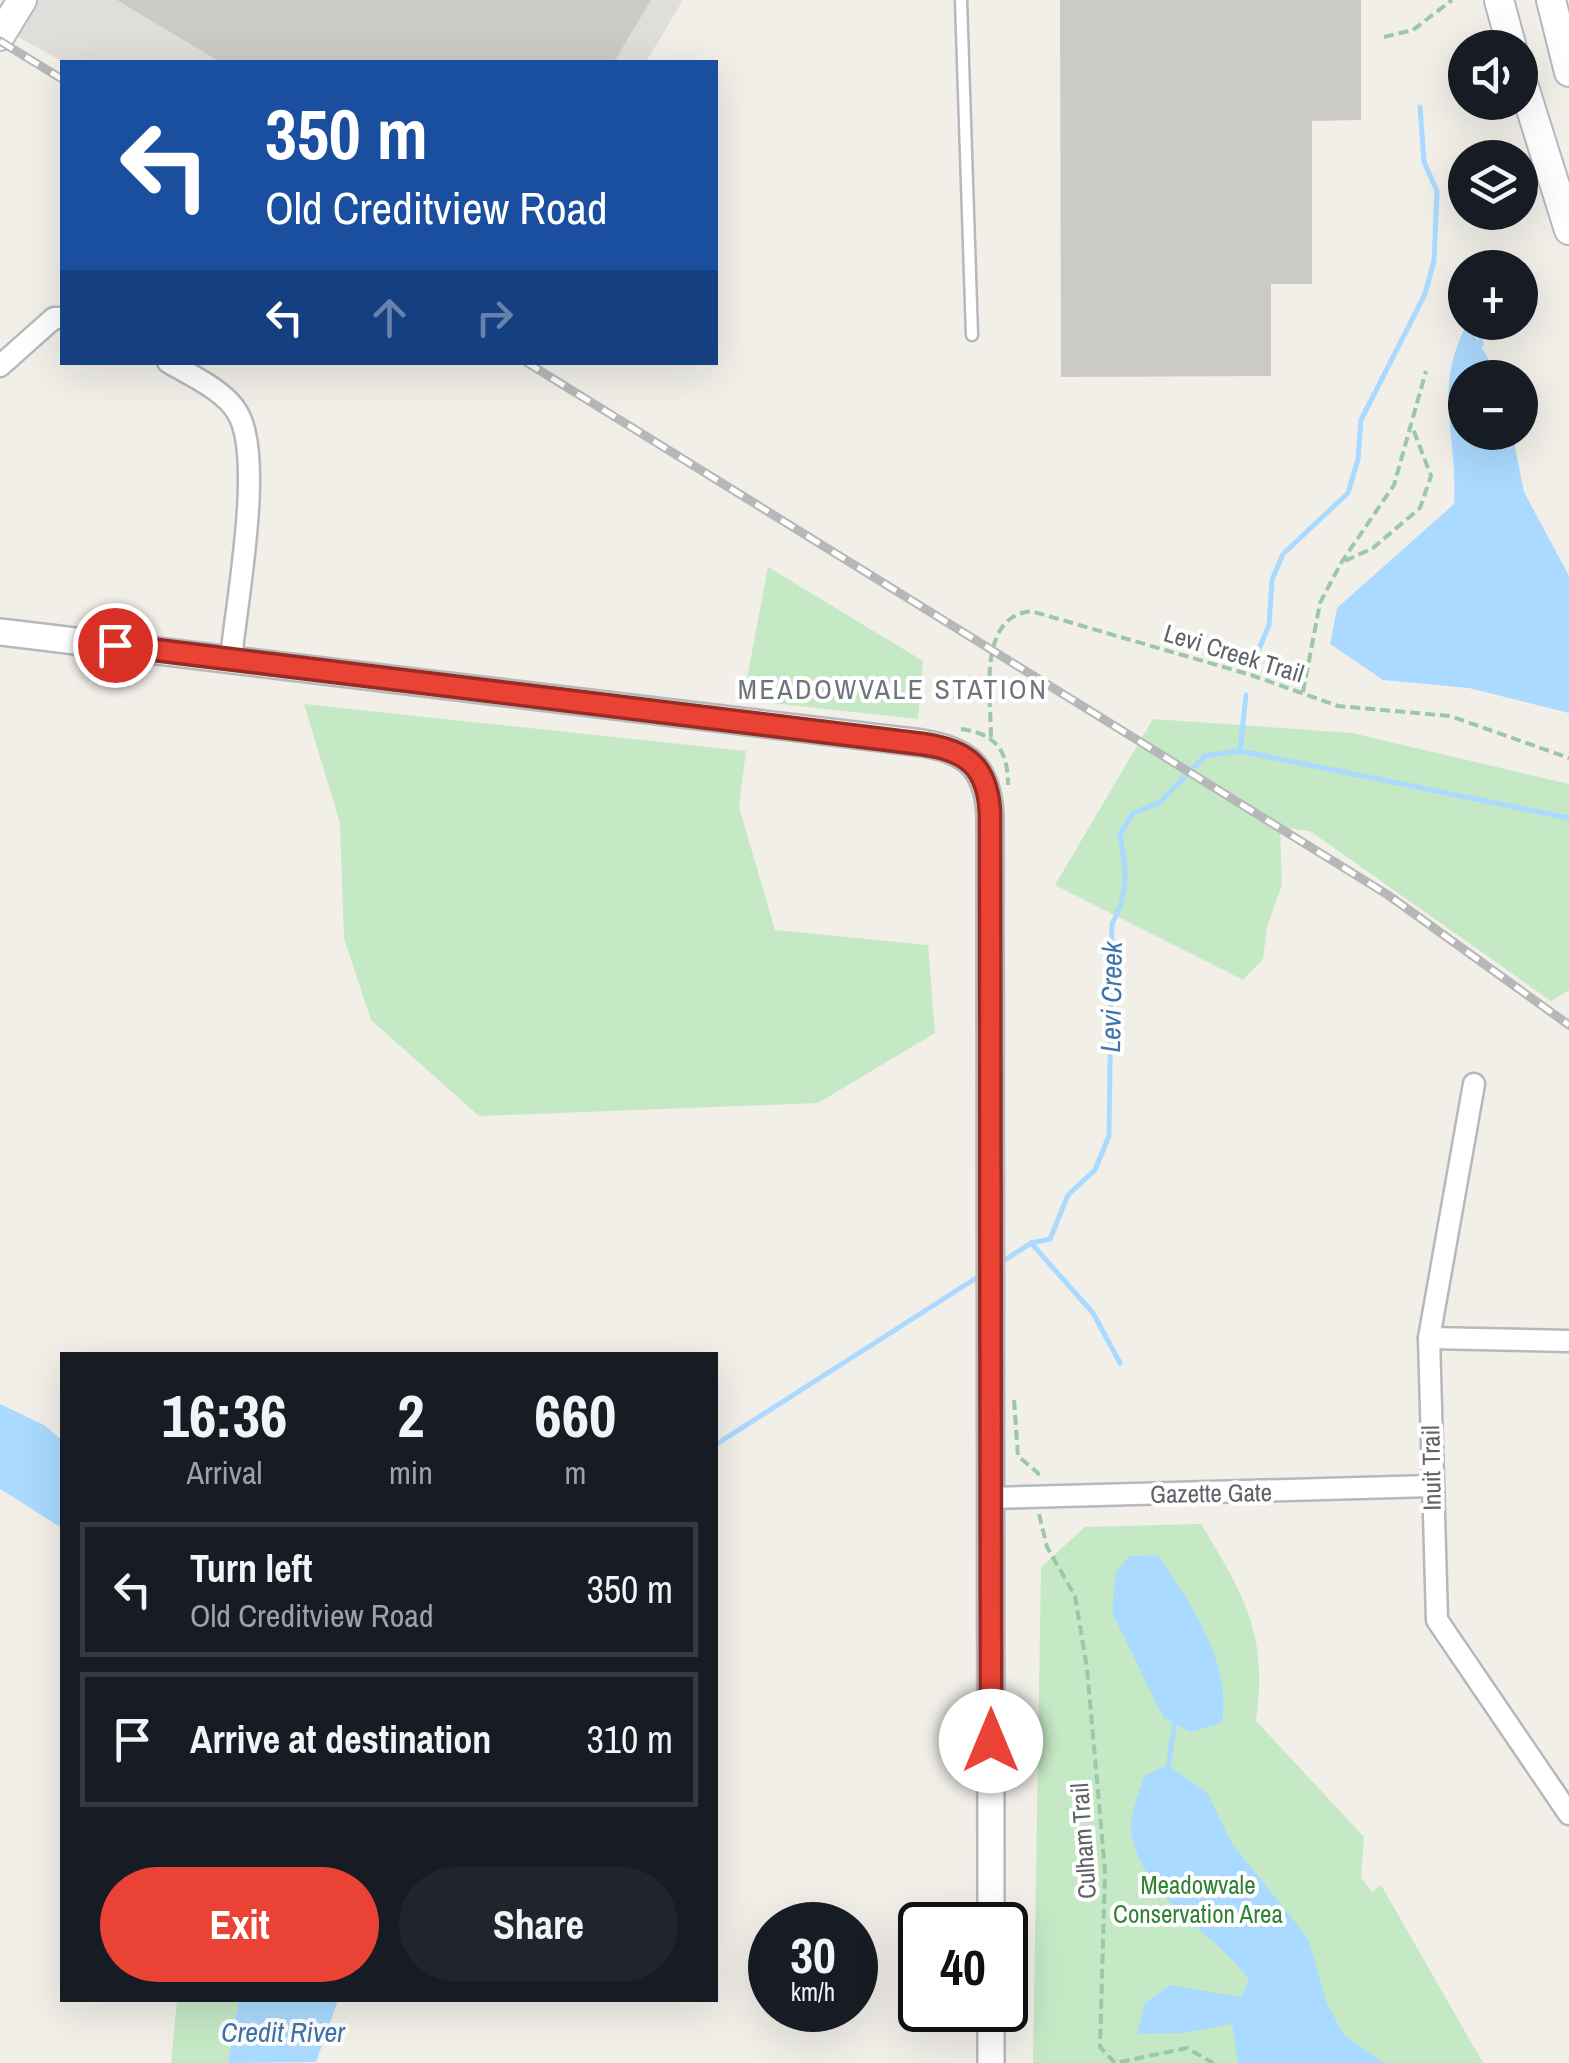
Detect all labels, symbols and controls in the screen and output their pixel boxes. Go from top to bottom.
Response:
map controls [1448,30,1538,450]
button: sound [1448,30,1538,120]
text: 350 m [265,87,428,181]
icon: left [100,100,230,230]
button: layers [1448,140,1538,230]
text: Old Creditview Road [265,177,608,238]
button: + [1448,250,1538,340]
icon: left [257,290,312,345]
icon: ahead [362,290,417,345]
icon: right [467,290,522,345]
button: − [1448,360,1538,450]
pin [73,603,158,688]
street label: Levi Creek Trail [1160,616,1308,690]
icon: arrive [88,618,143,673]
district label: MEADOWVALE STATION [738,670,1048,708]
water label: Levi Creek [1091,940,1131,1053]
text: 16:36 [162,1375,287,1456]
text: 2 [397,1375,425,1456]
text: 660 [534,1375,616,1456]
street label: Inuit Trail [1413,1425,1449,1511]
text: Arrival [187,1451,262,1494]
text: min [389,1451,433,1494]
text: m [564,1451,586,1494]
street label: Gazette Gate [1150,1475,1272,1511]
text: Turn left [190,1543,312,1594]
icon: left [105,1562,160,1617]
text: 350 m [586,1564,673,1615]
text: Old Creditview Road [190,1594,434,1637]
position arrow [939,1689,1043,1793]
icon: arrive [105,1712,160,1767]
text: Arrive at destination [190,1714,491,1765]
text: 310 m [586,1714,673,1765]
street label: Culham Trail [1062,1782,1104,1900]
button: Exit [100,1867,379,1982]
button: Share [399,1867,678,1982]
park label: Meadowvale Conservation Area [1113,1868,1283,1931]
speed limit sign: 40 [898,1902,1028,2032]
text: 30 [790,1921,836,1989]
text: km/h [791,1975,835,2009]
water label: Credit River [221,2013,346,2051]

